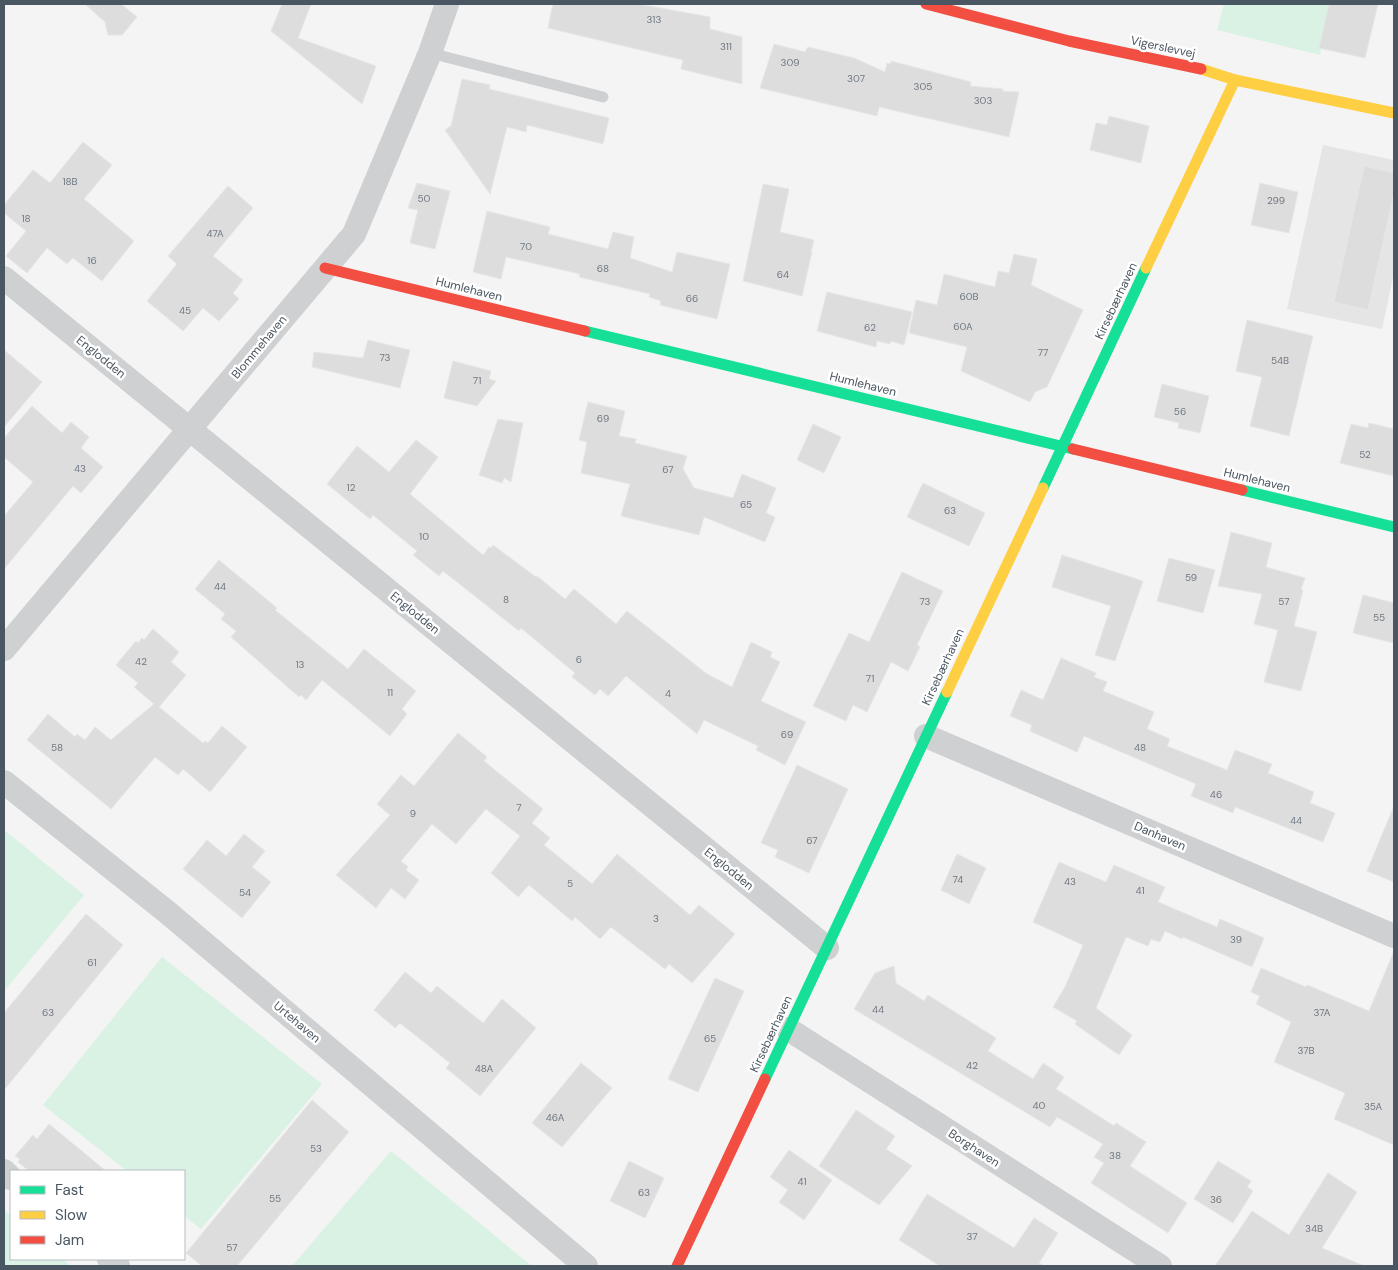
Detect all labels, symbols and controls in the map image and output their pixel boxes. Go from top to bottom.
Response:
house number: 313 [647,13,661,26]
street label: Vigerslevvej [1129,32,1197,62]
house number: 311 [720,40,732,53]
house number: 309 [780,56,800,69]
house number: 307 [847,72,865,85]
house number: 305 [914,80,932,93]
house number: 303 [974,94,992,107]
house number: 18B [62,175,78,188]
house number: 50 [418,192,431,205]
house number: 299 [1267,194,1285,207]
house number: 18 [21,212,31,225]
house number: 47A [206,227,224,240]
house number: 70 [520,240,532,253]
house number: 16 [87,254,97,267]
street label: Kirsebærhaven [1091,260,1141,342]
house number: 68 [597,262,609,275]
house number: 64 [777,268,789,281]
street label: Humlehaven [434,273,504,305]
house number: 60B [959,290,979,303]
house number: 66 [686,292,698,305]
house number: 45 [179,304,191,317]
street label: Blommehaven [228,312,290,382]
house number: 60A [953,320,973,333]
house number: 62 [864,321,876,334]
street label: Englodden [73,332,129,382]
house number: 77 [1038,346,1048,359]
house number: 73 [380,351,391,364]
house number: 54B [1271,354,1289,367]
street label: Humlehaven [828,368,898,400]
house number: 71 [473,374,481,387]
house number: 56 [1174,405,1186,418]
house number: 69 [597,412,609,425]
house number: 52 [1359,448,1371,461]
house number: 43 [74,462,86,475]
house number: 67 [662,463,674,476]
street label: Humlehaven [1222,464,1292,496]
house number: 12 [347,481,356,494]
house number: 65 [740,498,752,511]
house number: 63 [944,504,956,517]
house number: 10 [419,530,429,543]
house number: 59 [1185,571,1197,584]
house number: 44 [214,580,226,593]
street label: Englodden [387,588,443,638]
house number: 8 [503,593,509,606]
house number: 73 [920,595,931,608]
house number: 57 [1278,595,1290,608]
house number: 55 [1373,611,1385,624]
street label: Kirsebærhaven [918,626,968,708]
house number: 6 [576,653,582,666]
house number: 42 [135,655,147,668]
house number: 13 [295,658,305,671]
house number: 71 [866,672,874,685]
house number: 11 [387,686,393,699]
house number: 4 [665,687,671,700]
house number: 69 [781,728,793,741]
house number: 58 [51,741,63,754]
house number: 48 [1134,741,1146,754]
house number: 46 [1210,788,1222,801]
house number: 7 [516,801,522,814]
house number: 9 [410,807,416,820]
house number: 44 [1290,814,1302,827]
street label: Danhaven [1132,818,1188,854]
house number: 67 [806,834,818,847]
street label: Englodden [701,844,757,894]
house number: 74 [953,873,963,886]
house number: 43 [1064,875,1076,888]
house number: 5 [567,877,573,890]
house number: 41 [1135,884,1145,897]
house number: 54 [239,886,251,899]
house number: 3 [653,912,659,925]
house number: 39 [1230,933,1242,946]
house number: 61 [87,956,97,969]
street label: Kirsebærhaven [746,993,796,1075]
street label: Urtehaven [270,998,324,1046]
house number: 44 [872,1003,884,1016]
house number: 63 [42,1006,54,1019]
house number: 37A [1314,1006,1331,1019]
house number: 65 [704,1032,716,1045]
house number: 37B [1297,1044,1315,1057]
house number: 42 [966,1059,978,1072]
house number: 48A [475,1062,494,1075]
house number: 40 [1033,1099,1046,1112]
house number: 35A [1364,1100,1382,1113]
house number: 46A [546,1111,565,1124]
street label: Borghaven [945,1125,1003,1171]
house number: 53 [310,1142,322,1155]
house number: 38 [1109,1149,1121,1162]
legend [10,1170,185,1260]
house number: 41 [797,1175,807,1188]
text: Fast [55,1180,84,1200]
house number: 63 [638,1186,650,1199]
house number: 55 [269,1192,281,1205]
house number: 36 [1210,1193,1222,1206]
text: Slow [55,1205,88,1225]
house number: 34B [1305,1222,1323,1235]
text: Jam [55,1230,84,1250]
house number: 37 [966,1230,978,1243]
house number: 57 [226,1241,238,1254]

